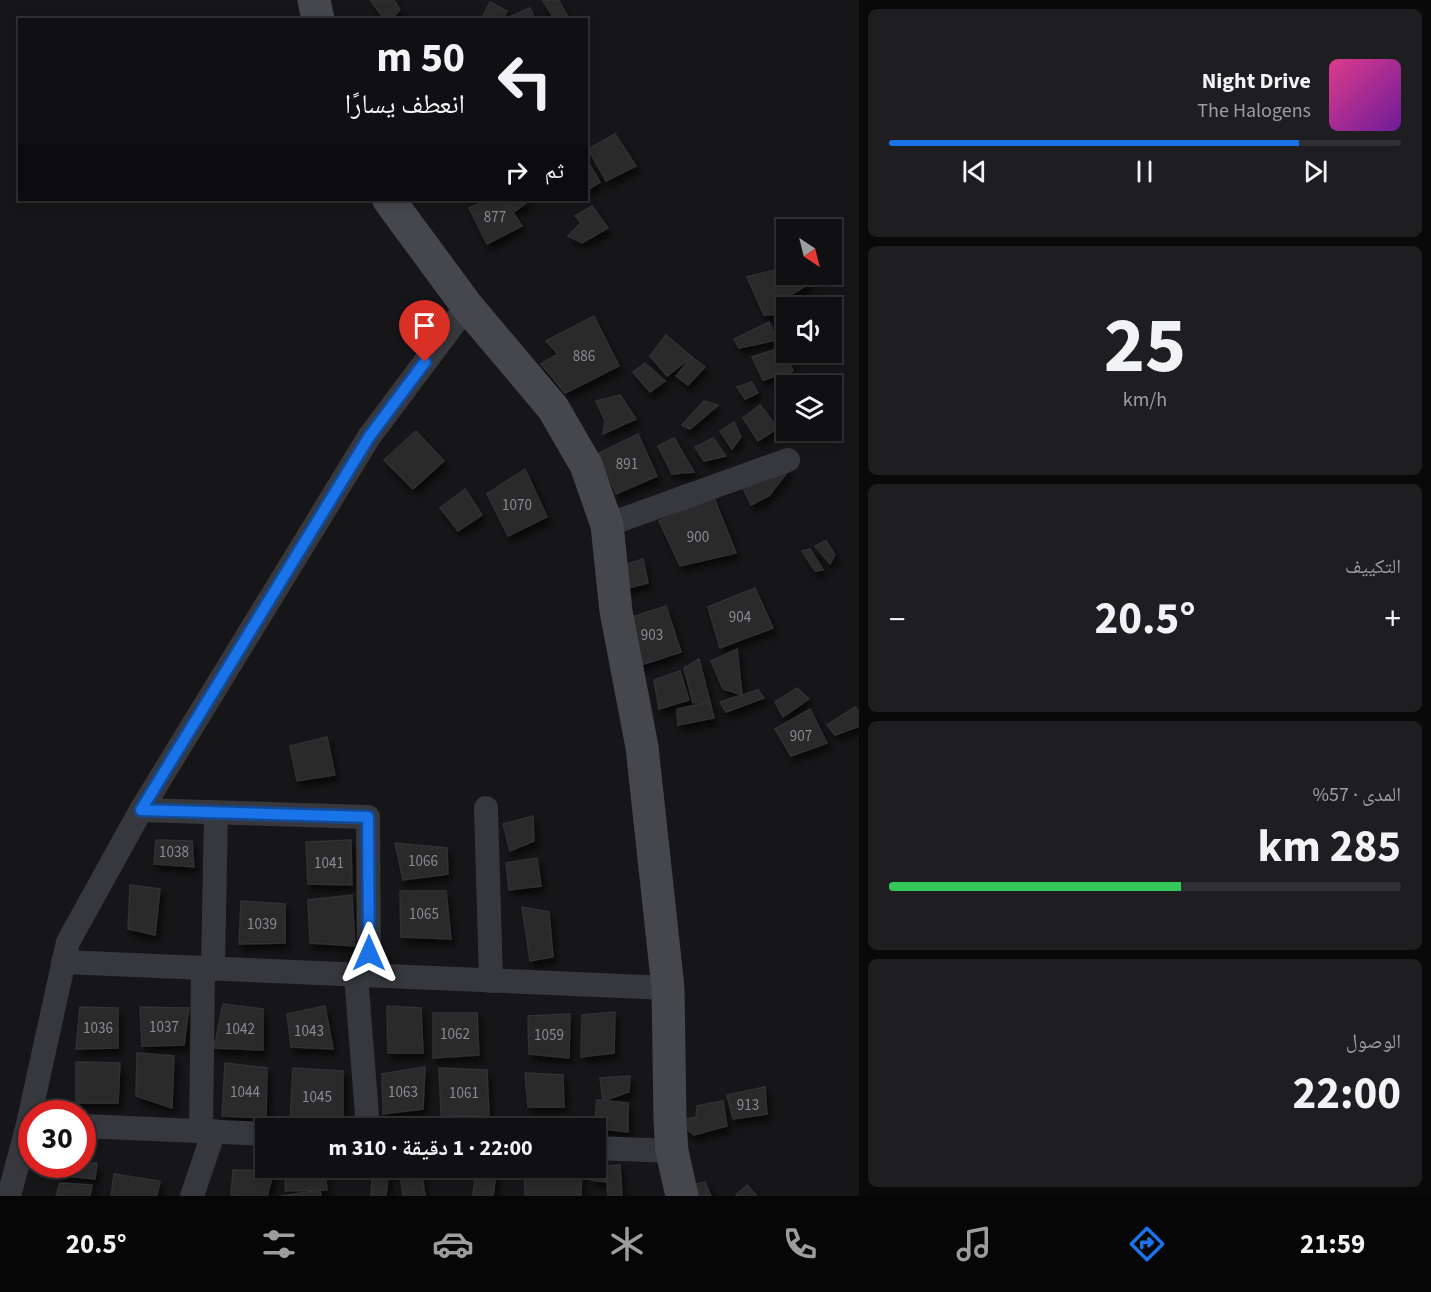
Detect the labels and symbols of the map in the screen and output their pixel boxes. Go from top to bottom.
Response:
house number: 877 [484,207,506,228]
north arrow [776,219,842,285]
pin [399,300,450,362]
house number: 886 [573,346,595,367]
house number: 891 [616,454,638,475]
house number: 1070 [502,495,532,516]
house number: 900 [687,527,709,548]
house number: 904 [729,607,752,628]
house number: 903 [641,625,663,646]
house number: 907 [790,726,812,747]
house number: 1038 [159,842,189,863]
house number: 1066 [408,851,438,872]
house number: 1041 [314,853,344,874]
house number: 1065 [409,904,439,925]
house number: 1039 [247,914,277,935]
position arrow [337,921,401,985]
house number: 1037 [149,1017,179,1038]
house number: 1036 [83,1018,113,1039]
house number: 1042 [225,1019,255,1040]
house number: 1043 [294,1021,324,1042]
house number: 1062 [440,1024,470,1045]
house number: 1059 [534,1025,564,1046]
house number: 1044 [230,1082,260,1103]
house number: 1063 [388,1082,418,1103]
house number: 1061 [449,1083,479,1104]
house number: 1045 [302,1087,332,1108]
house number: 913 [737,1095,759,1116]
speed limit sign: 30 [18,1100,96,1178]

